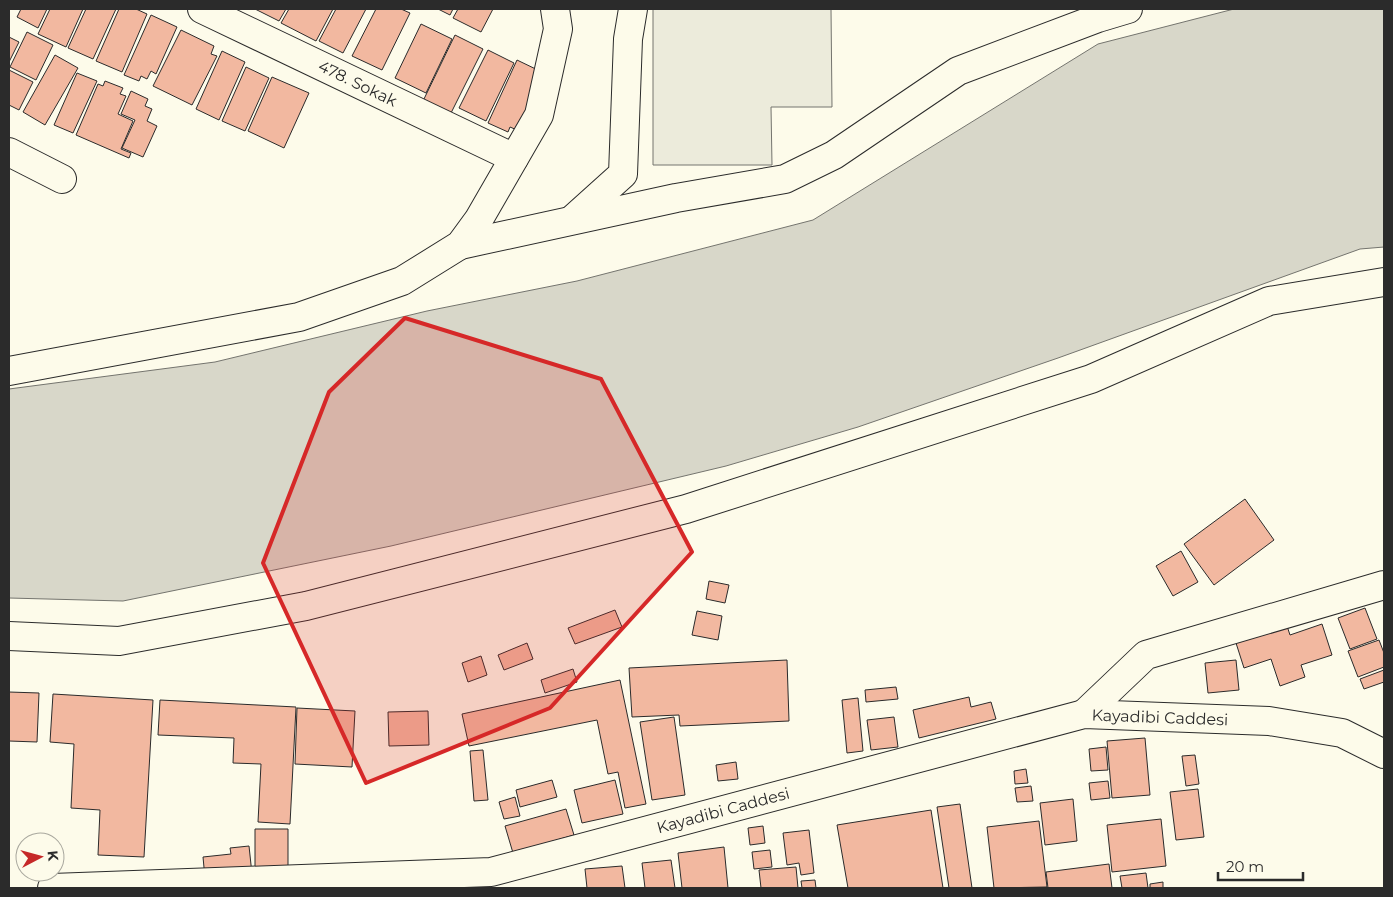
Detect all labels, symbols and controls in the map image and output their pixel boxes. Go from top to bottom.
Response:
street label: 478. Sokak [315,56,401,111]
street label: Kayadibi Caddesi [1091,706,1229,729]
street label: Kayadibi Caddesi [655,784,792,837]
north arrow [15,832,65,882]
text: K [43,850,62,862]
scale bar [1218,850,1303,882]
text: 20 m [1226,857,1264,876]

